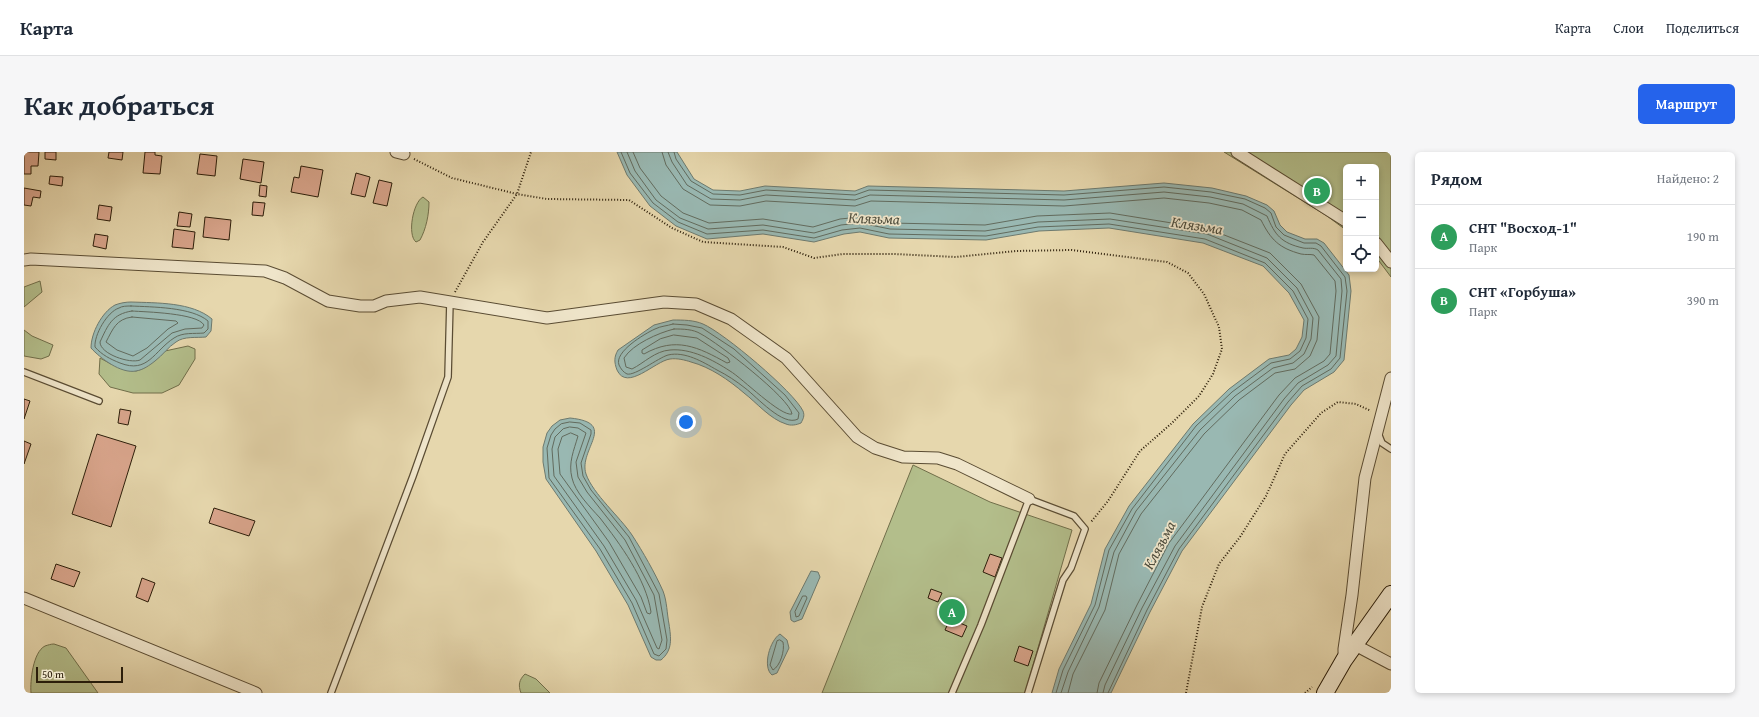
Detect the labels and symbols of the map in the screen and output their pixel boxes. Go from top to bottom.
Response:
pin: B [1304,176,1330,206]
water label: Клязьма [848,207,900,229]
water label: Клязьма [1170,211,1224,239]
your location [676,412,696,432]
water label: Клязьма [1138,517,1180,573]
pin: A [939,597,965,627]
scale bar [36,665,123,684]

